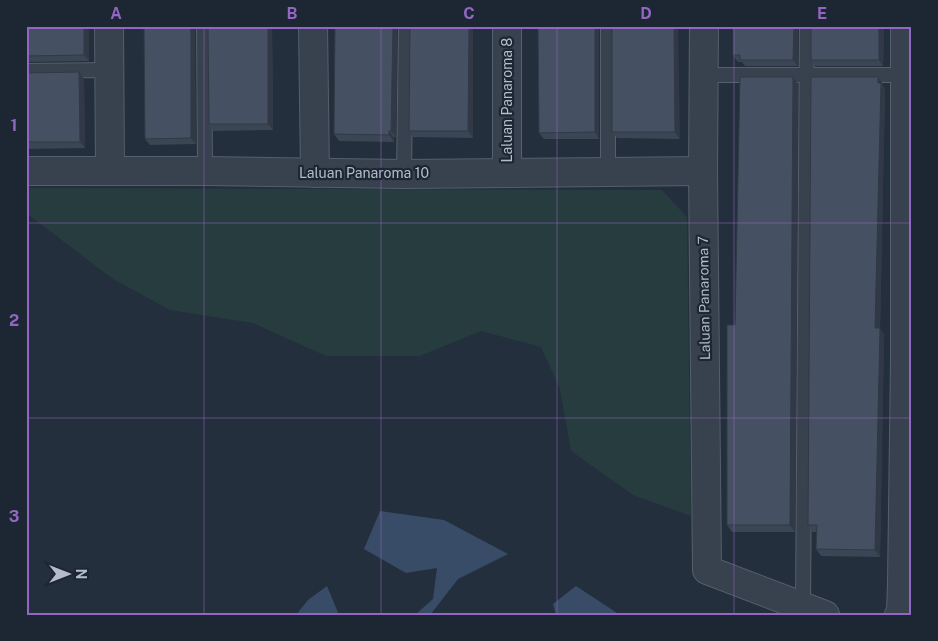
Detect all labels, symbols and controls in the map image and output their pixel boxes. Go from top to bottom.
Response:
text: A [110,4,122,23]
text: B [287,4,298,23]
text: C [463,4,475,23]
text: D [640,4,652,23]
text: E [817,4,827,23]
street label: Laluan Panaroma 8 [499,38,515,162]
text: 1 [11,116,17,135]
street label: Laluan Panaroma 10 [299,165,429,181]
street label: Laluan Panaroma 7 [695,236,713,360]
text: 2 [9,311,19,330]
text: 3 [9,507,19,526]
north arrow [42,548,92,598]
text: N [73,569,89,579]

